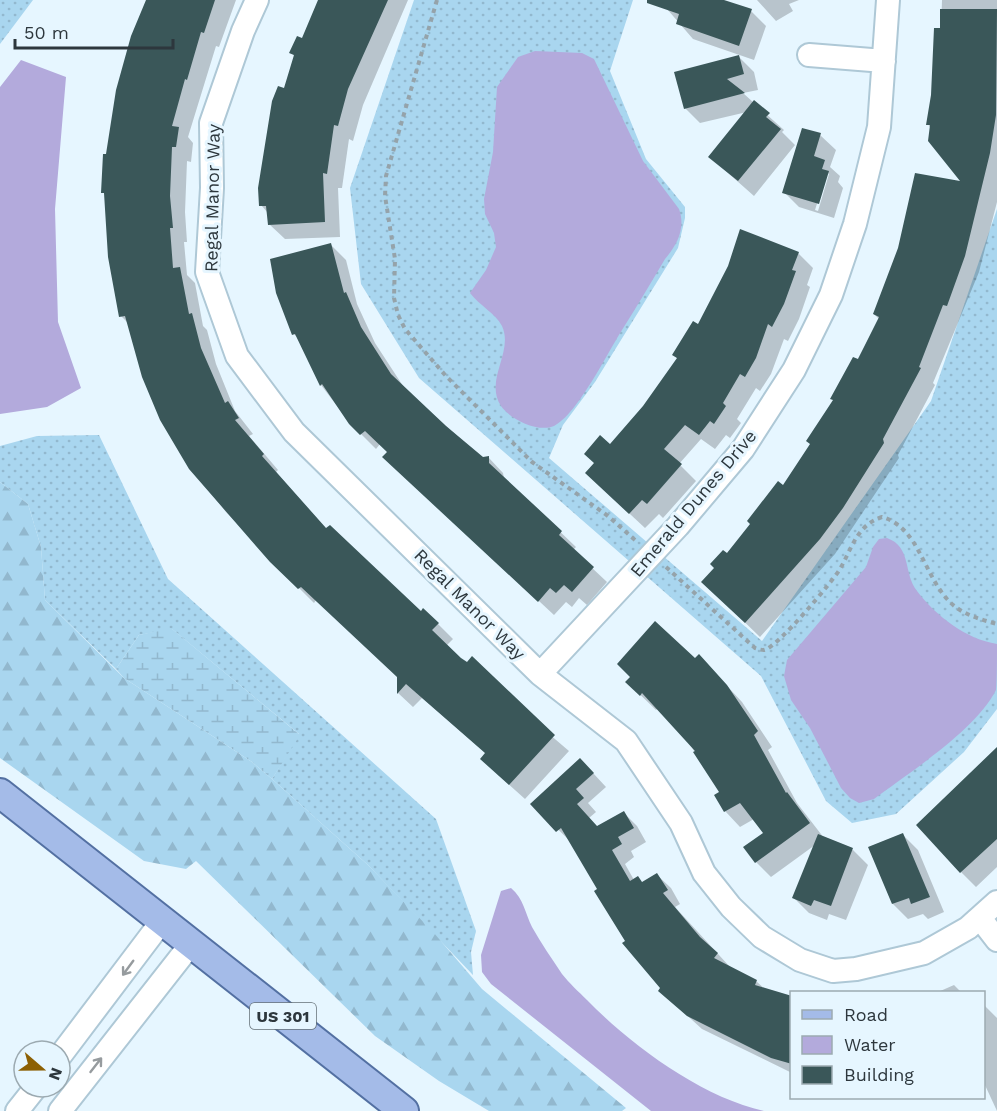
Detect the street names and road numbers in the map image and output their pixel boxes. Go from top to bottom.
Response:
street label: Regal Manor Way [200,123,224,272]
street label: Emerald Dunes Drive [625,425,761,581]
street label: Regal Manor Way [410,544,530,664]
road number: US 301 [250,1003,316,1029]

